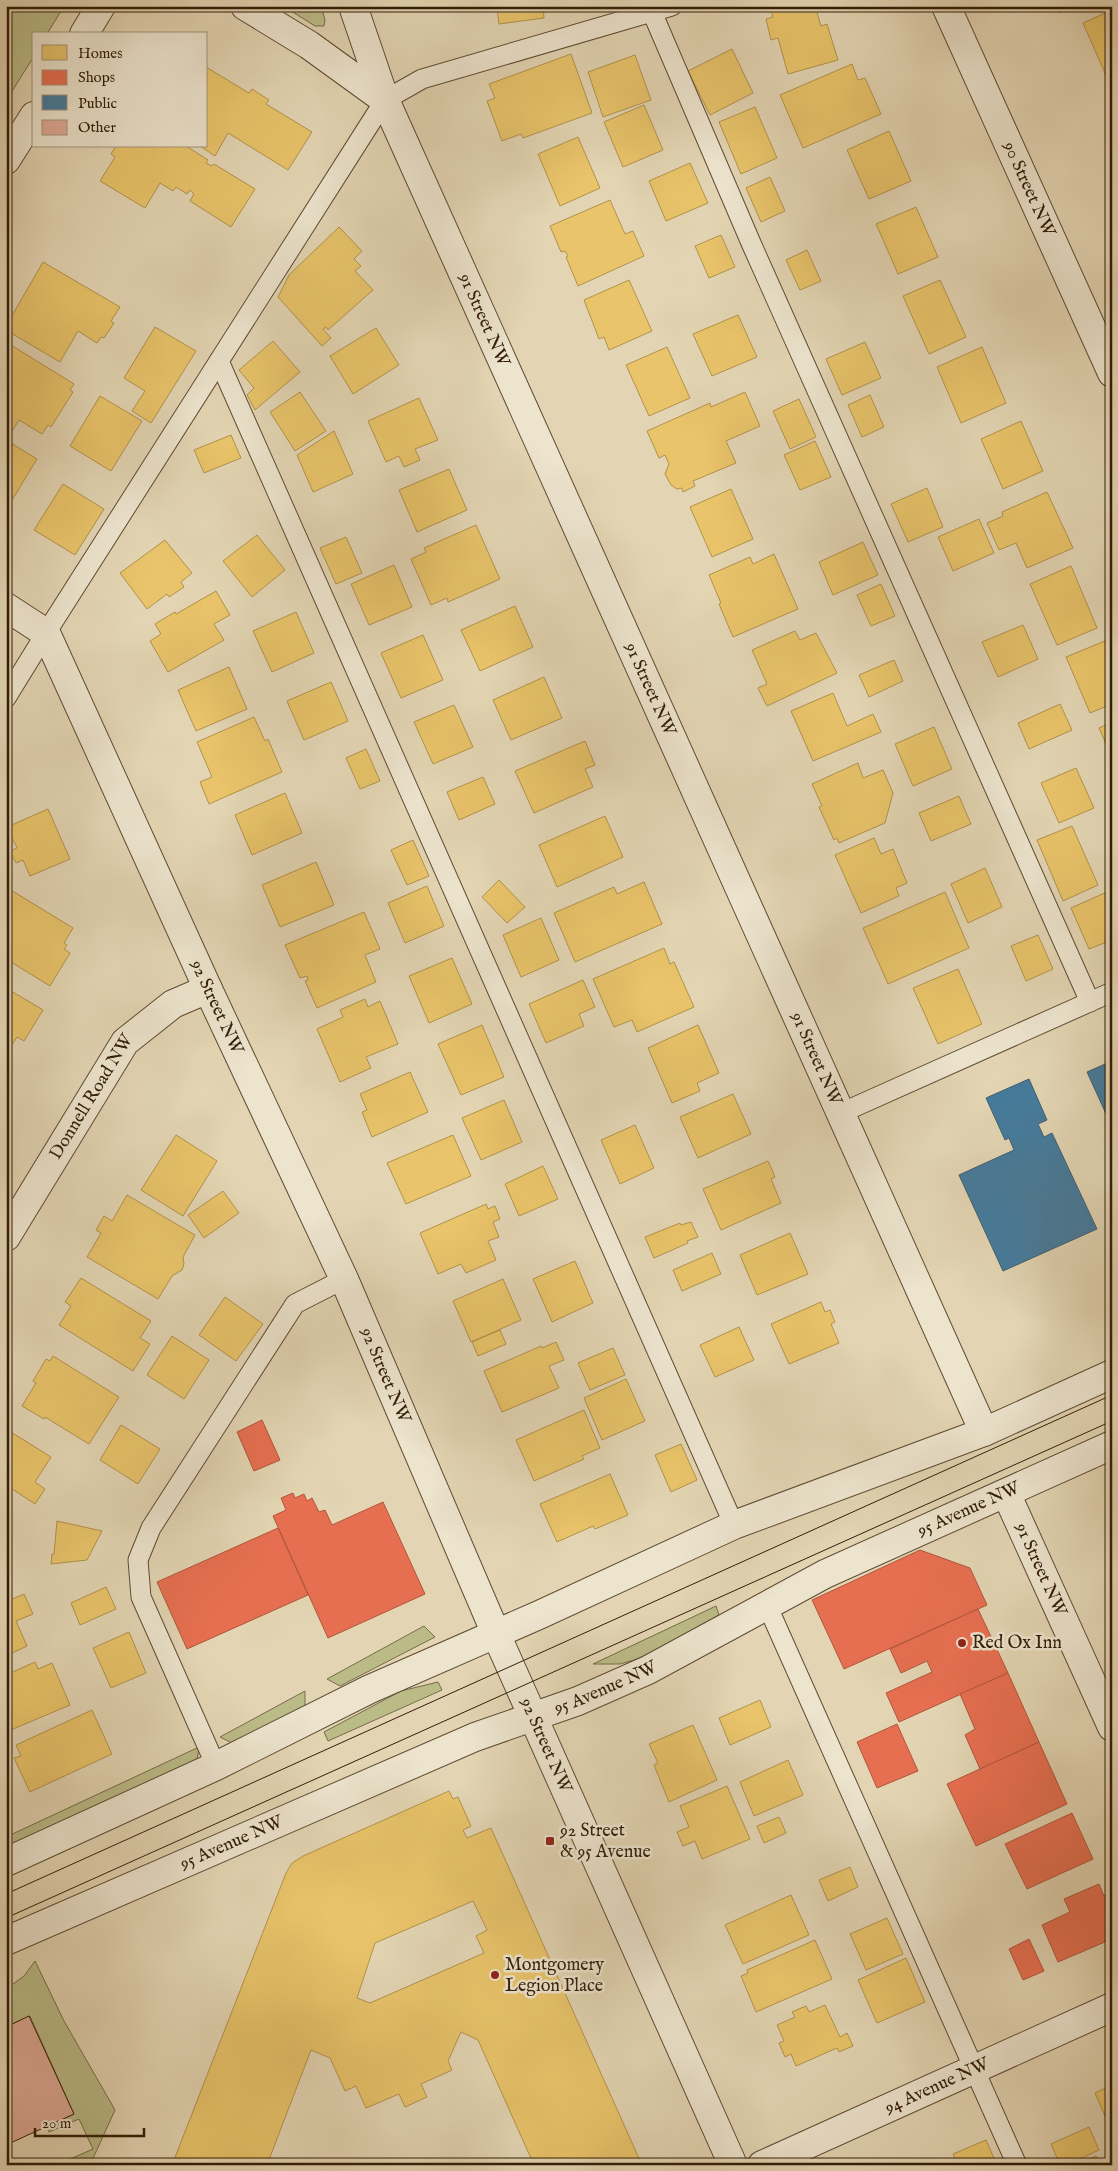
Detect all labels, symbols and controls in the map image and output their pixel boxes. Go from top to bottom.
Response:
legend [32,32,208,148]
text: Homes [78,44,122,63]
text: Shops [78,68,115,87]
text: Public [78,94,117,113]
text: Other [78,118,116,137]
street label: 90 Street NW [997,137,1061,241]
street label: 91 Street NW [453,269,515,371]
street label: 91 Street NW [619,638,681,740]
street label: 92 Street NW [184,955,249,1059]
street label: 91 Street NW [785,1008,847,1110]
street label: Donnell Road NW [44,1029,139,1164]
street label: 92 Street NW [354,1323,416,1427]
street label: 95 Avenue NW [913,1476,1024,1543]
street label: 91 Street NW [1009,1518,1072,1621]
place label: Red Ox Inn [972,1632,1062,1655]
marker: Red Ox Inn [956,1637,968,1649]
street label: 95 Avenue NW [550,1655,662,1720]
street label: 92 Street NW [514,1693,577,1797]
street label: 95 Avenue NW [176,1810,287,1876]
place label: 92 Street & 95 Avenue [559,1820,651,1864]
marker: 92 Street & 95 Avenue [544,1835,556,1847]
place label: Montgomery Legion Place [505,1954,604,1998]
marker: Montgomery Legion Place [489,1969,501,1981]
street label: 94 Avenue NW [880,2052,994,2120]
scale bar [35,2106,144,2138]
text: 20 m [42,2114,72,2133]

